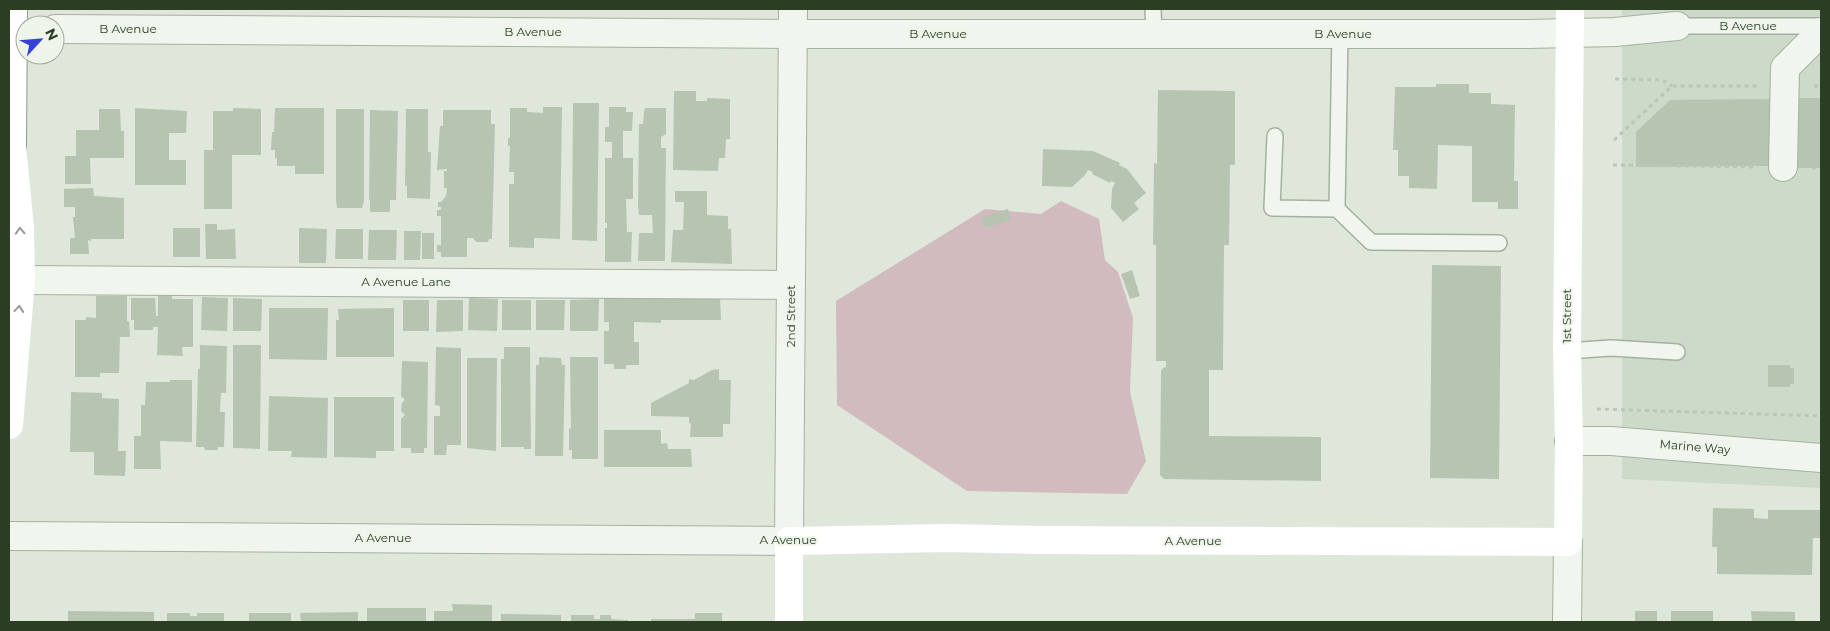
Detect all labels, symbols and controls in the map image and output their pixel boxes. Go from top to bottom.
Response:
north arrow [15,15,65,65]
street label: B Avenue [1719,18,1777,33]
street label: B Avenue [99,21,157,36]
street label: B Avenue [504,24,562,39]
text: N [41,25,62,43]
street label: B Avenue [909,26,967,41]
street label: B Avenue [1314,26,1372,41]
one-way arrow [15,227,26,235]
street label: A Avenue Lane [361,274,451,289]
street label: 2nd Street [783,285,798,347]
street label: 1st Street [1559,289,1574,343]
one-way arrow [13,304,24,312]
street label: Marine Way [1659,436,1732,457]
street label: A Avenue [354,530,412,545]
street label: A Avenue [759,532,817,547]
street label: A Avenue [1164,533,1222,548]

